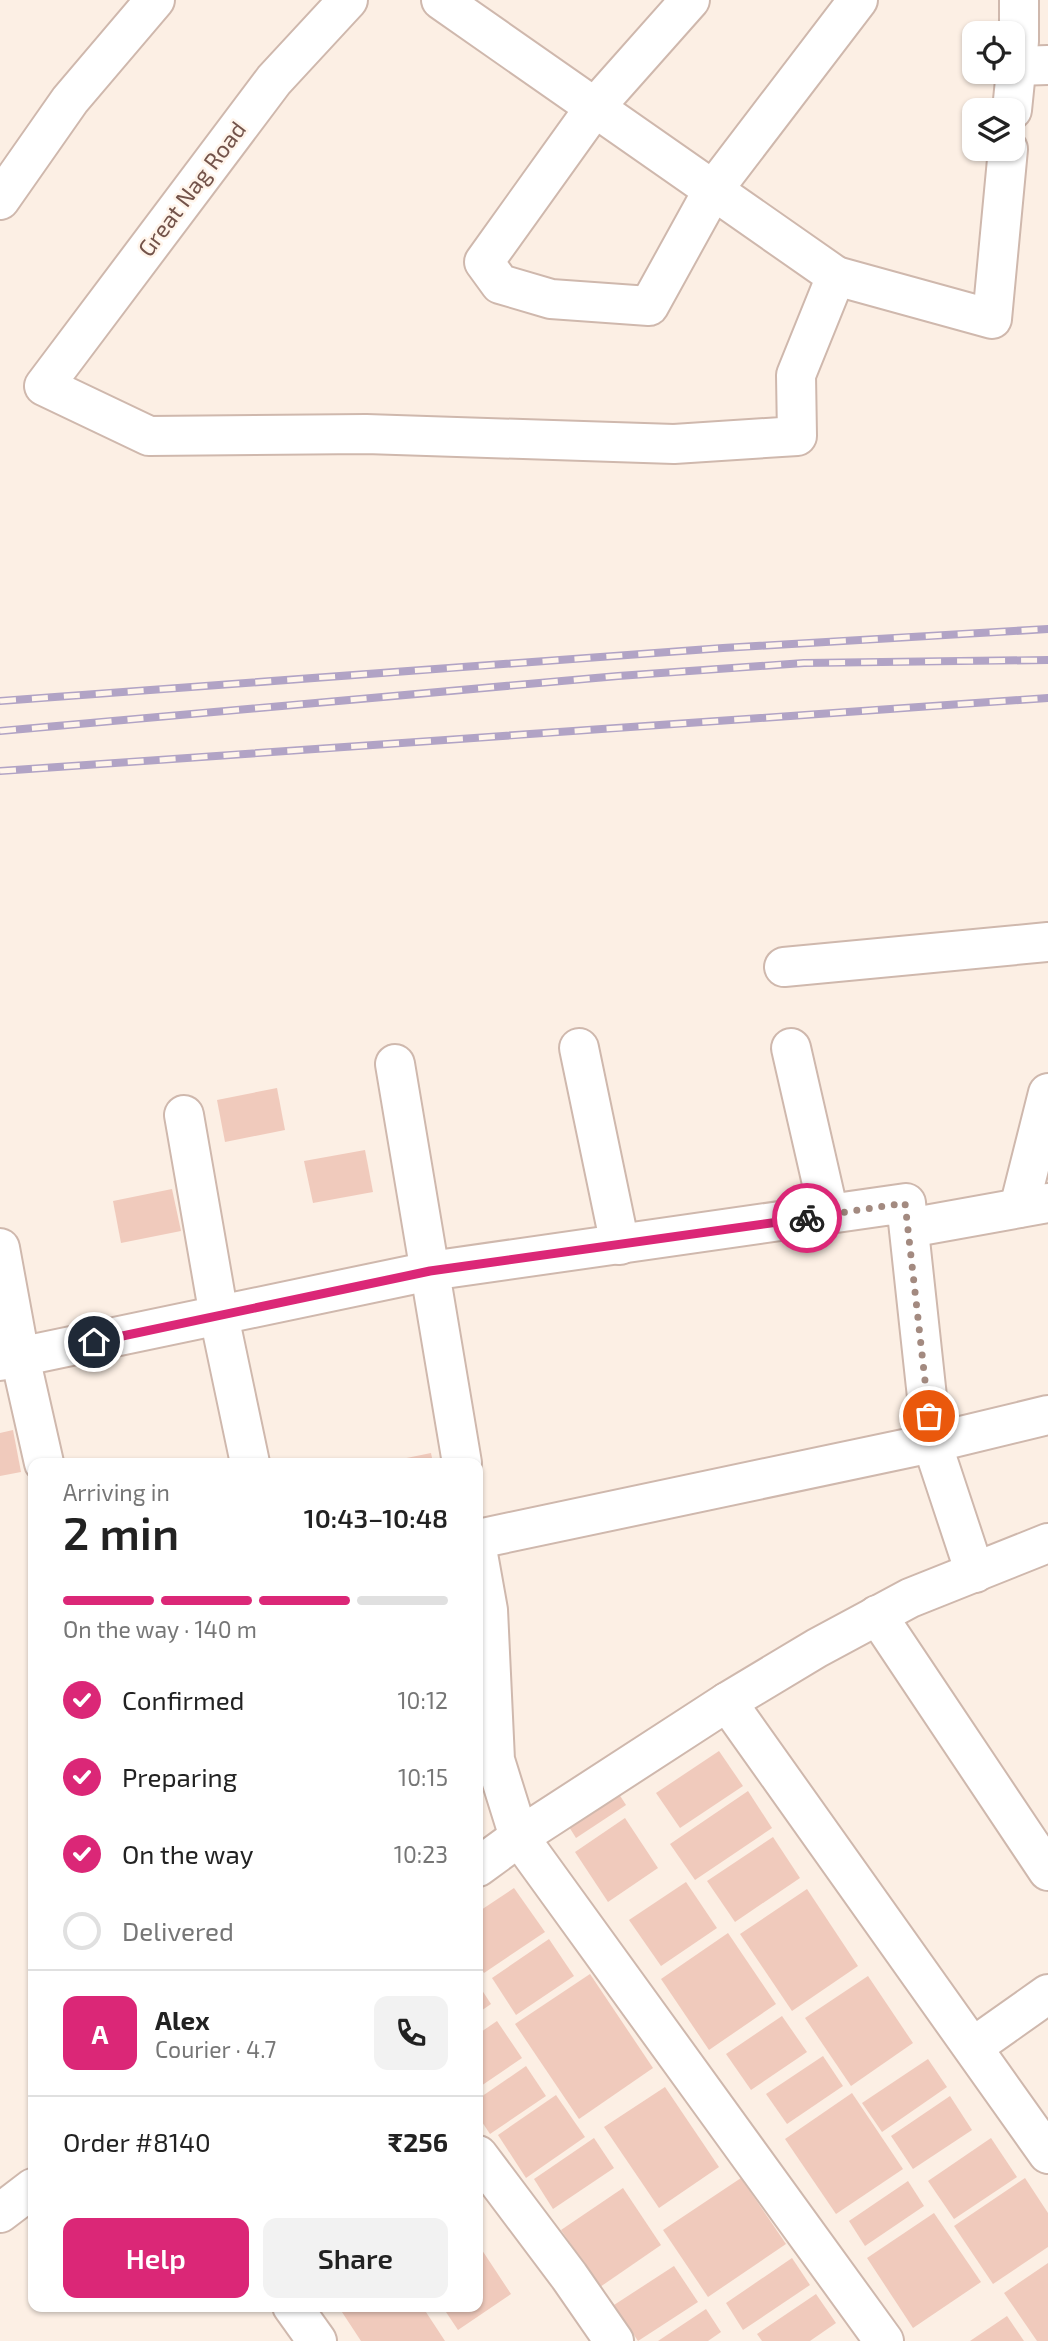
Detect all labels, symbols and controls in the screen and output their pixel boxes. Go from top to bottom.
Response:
map controls [962,21,1025,161]
button: locate [962,21,1025,84]
button: layers [962,98,1025,161]
street label: Great Nag Road [131,115,251,262]
courier [772,1183,842,1253]
icon: bike [788,1199,826,1237]
pin [64,1312,124,1372]
icon: home [75,1323,113,1361]
pin [899,1386,959,1446]
icon: bag [910,1397,948,1435]
text: Arriving in [63,1478,170,1506]
text: 10:43–10:48 [304,1502,448,1533]
text: 2 min [63,1504,179,1559]
text: On the way · 140 m [63,1615,257,1643]
icon: check [63,1681,101,1719]
text: Confirmed [122,1684,245,1715]
text: 10:12 [397,1686,448,1714]
icon: check [63,1758,101,1796]
text: Preparing [122,1761,237,1792]
text: 10:15 [398,1763,448,1791]
icon: check [63,1835,101,1873]
text: On the way [122,1838,253,1869]
text: 10:23 [394,1840,448,1868]
text: Delivered [122,1915,234,1946]
button: phone [374,1996,448,2070]
text: Alex [155,2004,210,2035]
text: A [92,2018,108,2049]
text: Courier · 4.7 [155,2035,276,2063]
text: Order #8140 [63,2126,211,2157]
text: ₹256 [388,2126,448,2157]
button: Help [63,2218,249,2298]
button: Share [263,2218,448,2298]

